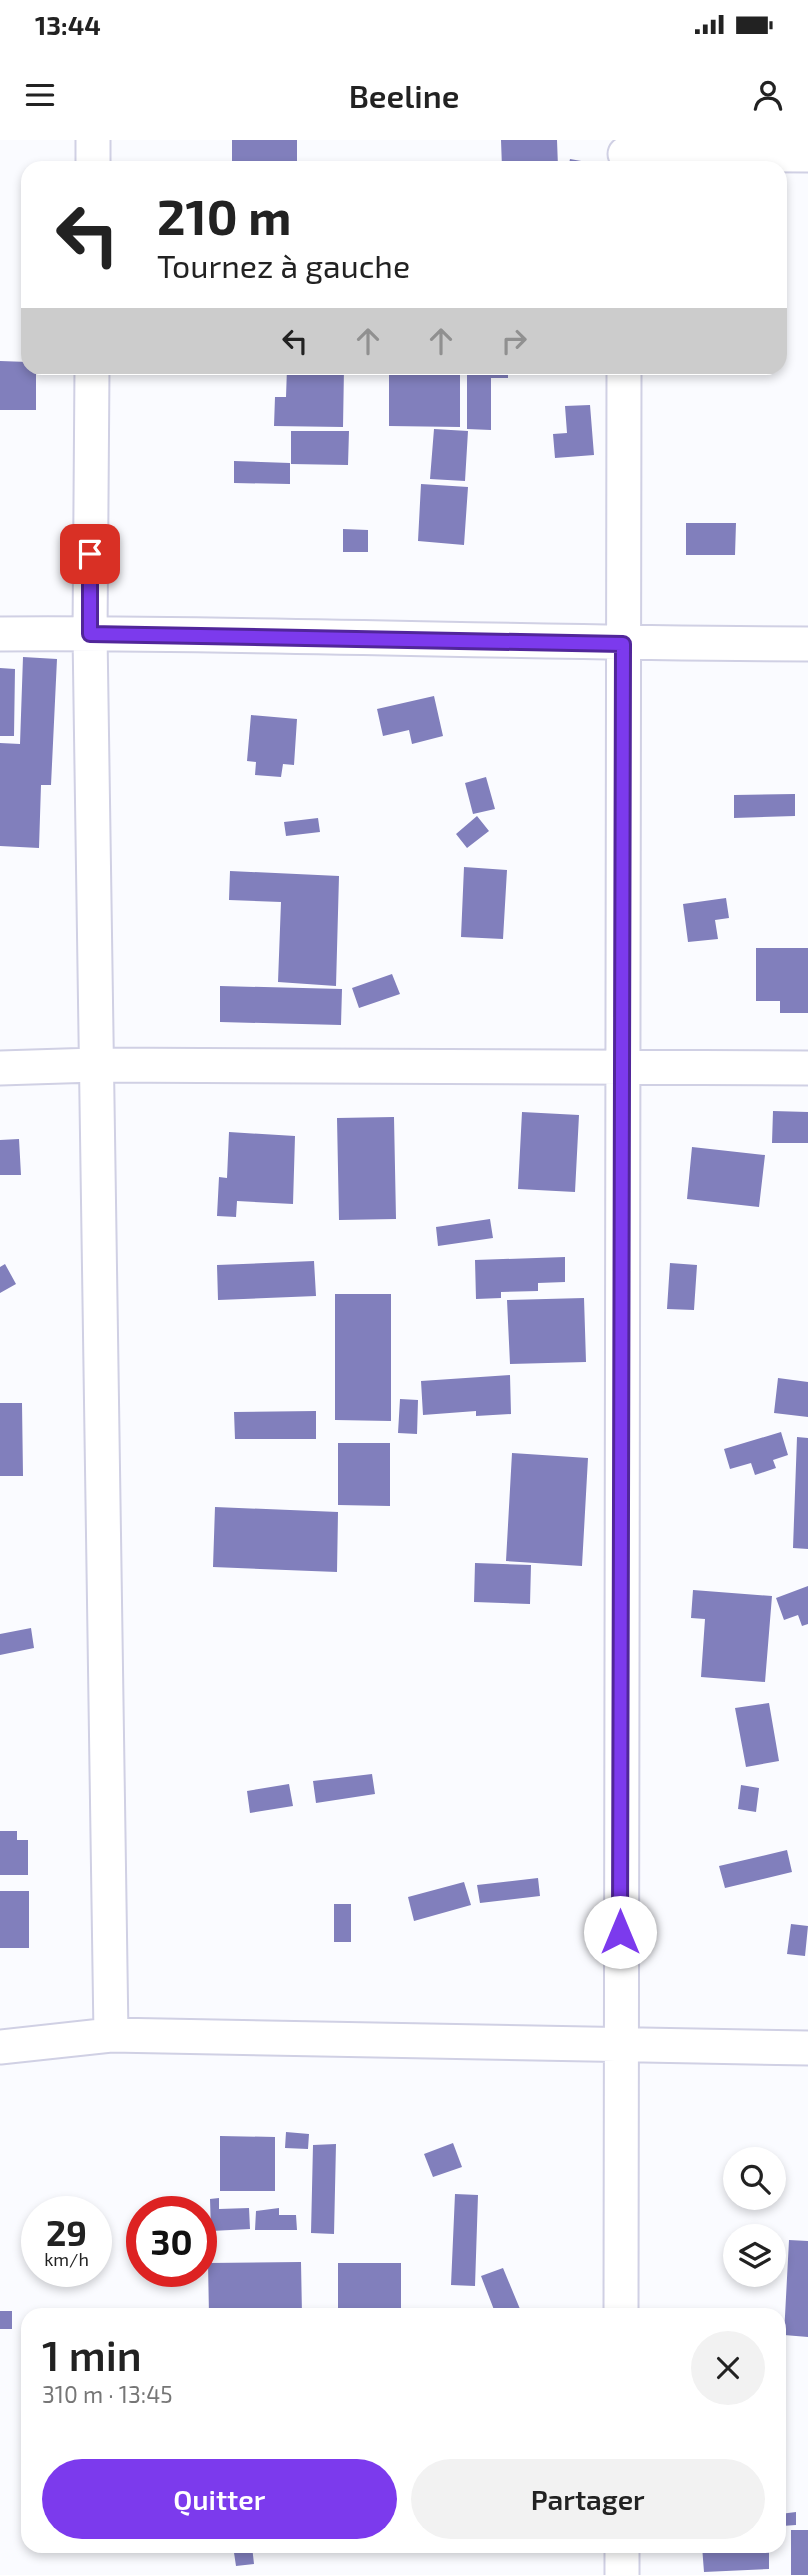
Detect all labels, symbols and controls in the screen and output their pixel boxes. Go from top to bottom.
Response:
text: 13:44 [35,9,101,40]
icon: menu [21,76,59,114]
text: Beeline [349,76,459,114]
icon: person [749,76,787,114]
text: 210 m [157,186,291,245]
icon: left [42,189,133,280]
text: Tournez à gauche [157,246,410,284]
icon: left [276,322,314,360]
icon: ahead [349,322,387,360]
icon: ahead [422,322,460,360]
icon: right [495,322,533,360]
pin [60,524,120,584]
icon: arrive [71,535,109,573]
position arrow [583,1895,657,1969]
map controls [723,2147,786,2287]
button: search [723,2147,786,2210]
speed limit sign: 30 [126,2196,217,2287]
text: 29 [46,2211,87,2253]
button: layers [723,2224,786,2287]
text: km/h [44,2248,89,2270]
text: 1 min [42,2329,142,2379]
button: close [691,2331,765,2405]
text: 310 m · 13:45 [42,2380,173,2408]
button: Quitter [42,2459,397,2539]
button: Partager [411,2459,765,2539]

